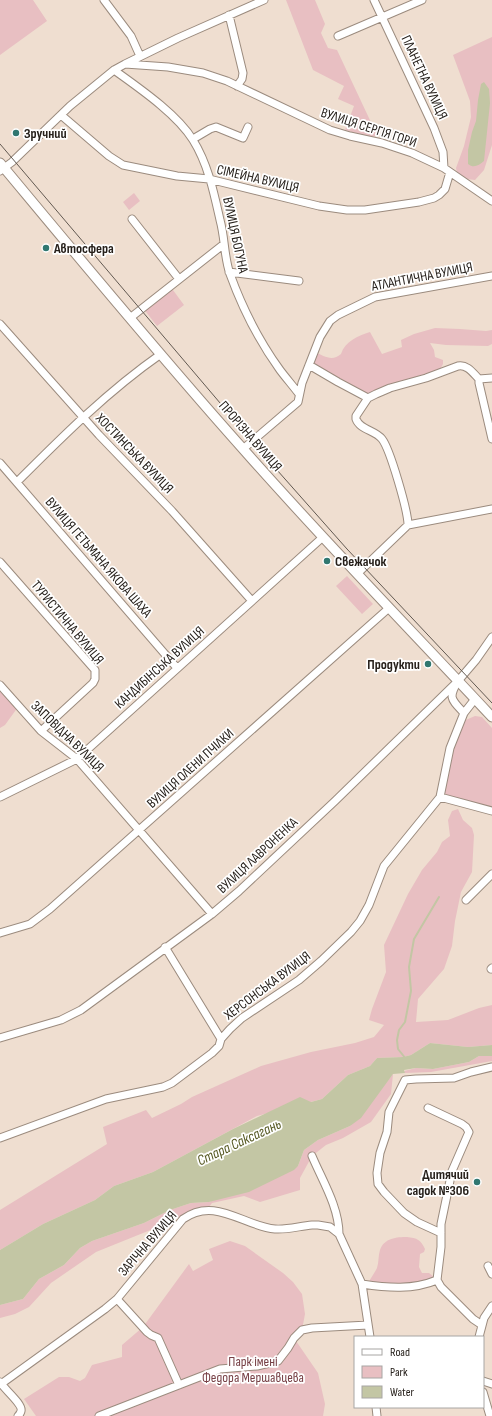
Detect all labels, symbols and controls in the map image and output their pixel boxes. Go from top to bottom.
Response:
street label: ПЛАНЕТНА ВУЛИЦЯ [398,32,451,122]
street label: ВУЛИЦЯ СЕРГІЯ ГОРИ [319,104,419,151]
place label: Зручний [24,125,67,142]
marker: Зручний [11,128,21,138]
street label: СІМЕЙНА ВУЛИЦЯ [215,161,301,196]
street label: ВУЛИЦЯ БОГУНА [219,196,252,276]
place label: Автосфера [53,240,114,257]
marker: Автосфера [41,243,51,253]
street label: АТЛАНТИЧНА ВУЛИЦЯ [369,258,474,295]
street label: ПРОРІЗНА ВУЛИЦЯ [215,398,286,475]
street label: ХОСТИНСЬКА ВУЛИЦЯ [91,409,177,497]
street label: ВУЛИЦЯ ГЕТЬМАНА ЯКОВА ШАХА [42,494,156,622]
place label: Свежачок [335,553,387,570]
marker: Свежачок [322,556,332,566]
street label: ТУРИСТИЧНА ВУЛИЦЯ [28,577,108,668]
street label: КАНДИБІНСЬКА ВУЛИЦЯ [111,623,208,712]
place label: Продукти [367,656,420,673]
marker: Продукти [423,659,433,669]
street label: ЗАПОВІДНА ВУЛИЦЯ [28,697,108,776]
street label: ВУЛИЦЯ ОЛЕНИ ПЧІЛКИ [143,725,237,812]
street label: ВУЛИЦЯ ЛАВРОНЕНКА [214,813,302,897]
street label: ХЕРСОНСЬКА ВУЛИЦЯ [220,947,314,1024]
water label: Стара Саксагань [194,1115,285,1170]
place label: Дитячий садок №306 [407,1166,469,1199]
marker: Дитячий садок №306 [472,1177,482,1187]
street label: ЗАРІЧНА ВУЛИЦЯ [114,1207,180,1279]
legend [354,1336,484,1408]
text: Road [390,1345,410,1360]
park label: Парк імені Федора Мершавцева [202,1353,304,1386]
text: Park [390,1365,408,1380]
text: Water [390,1385,414,1400]

